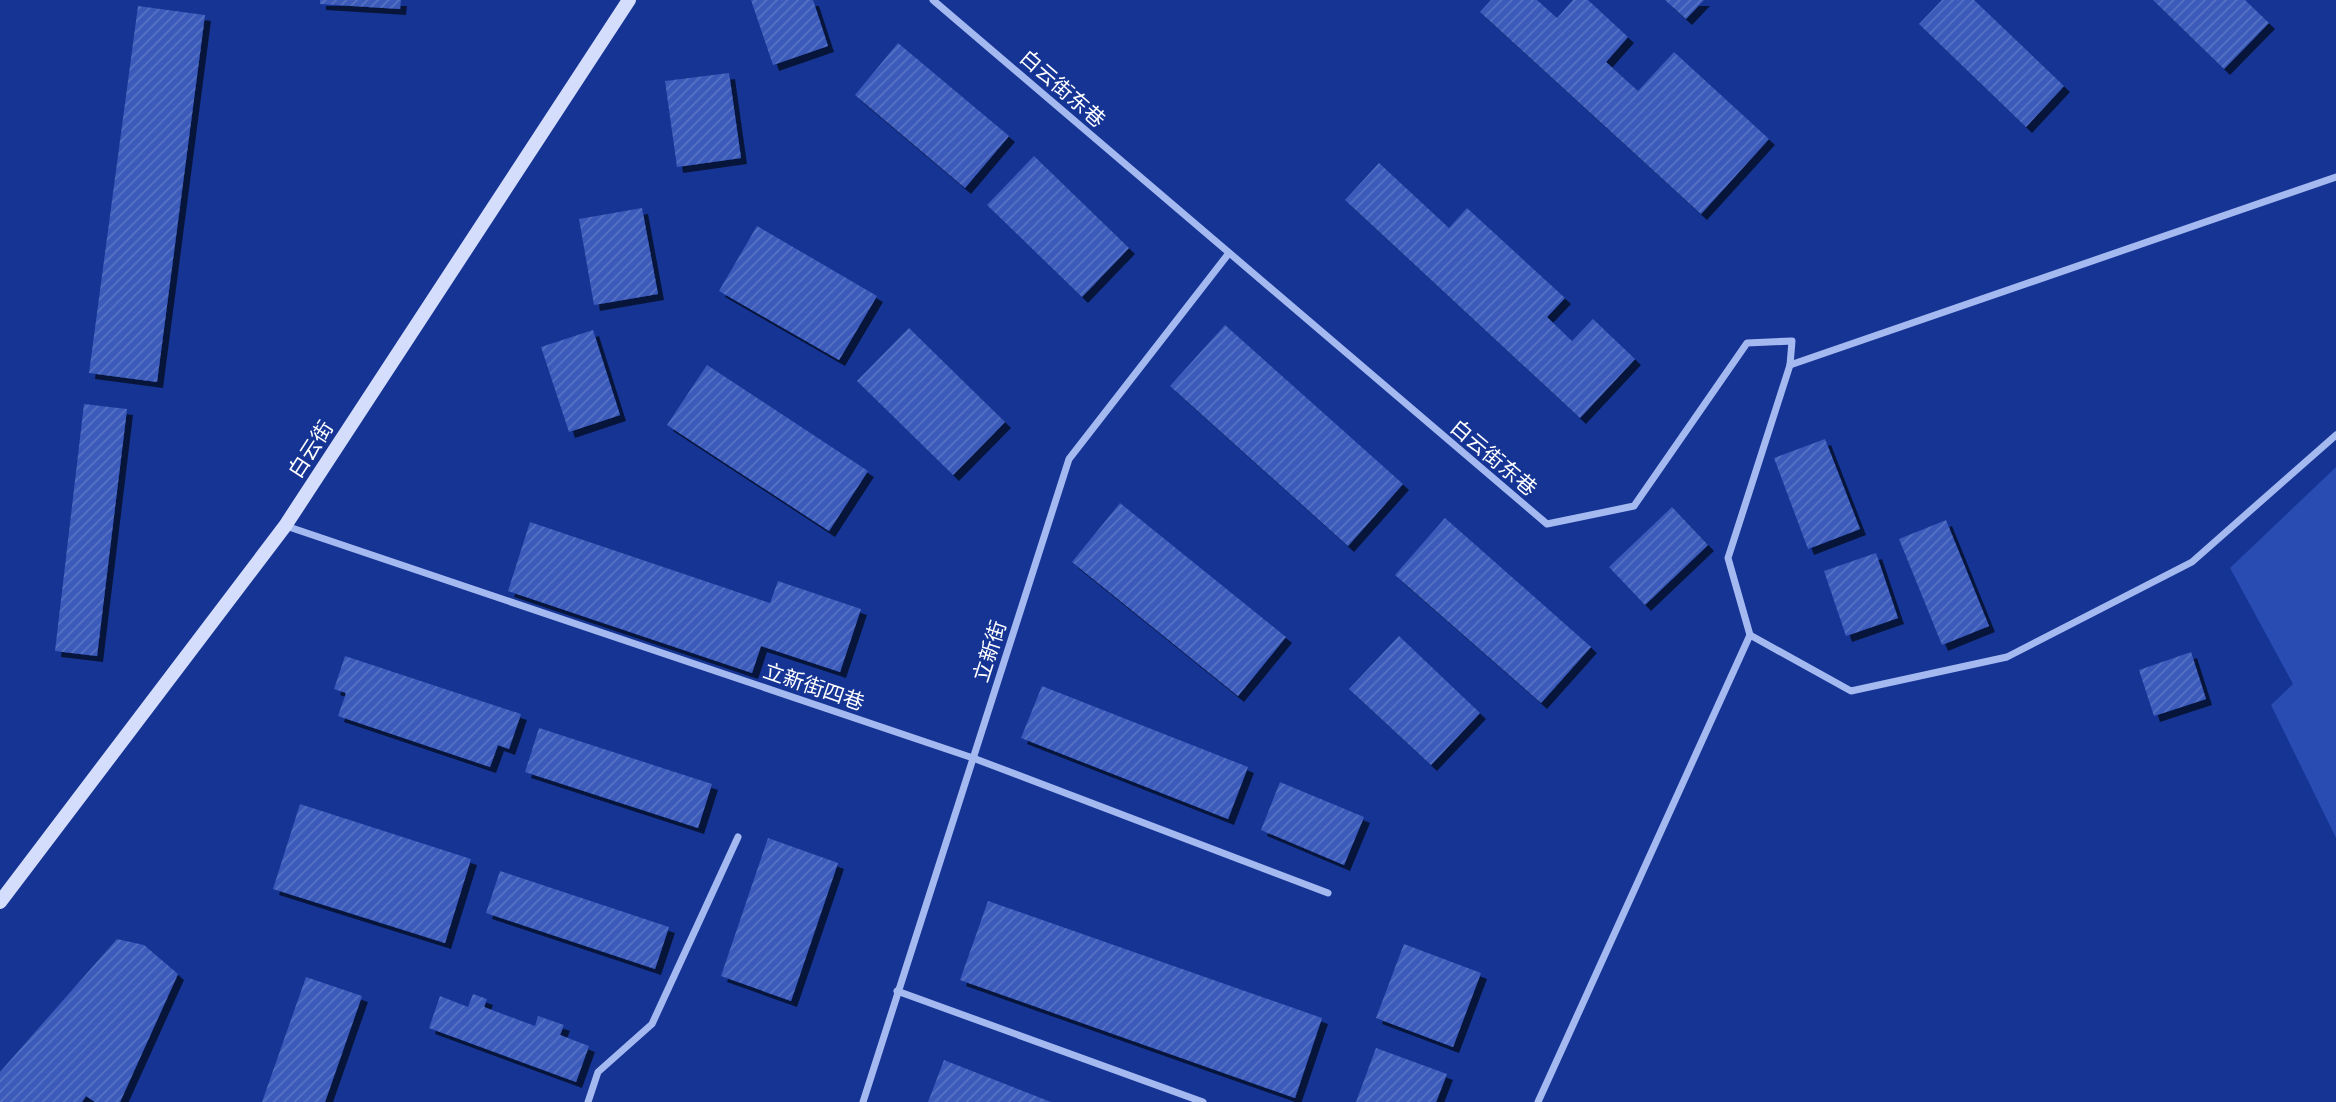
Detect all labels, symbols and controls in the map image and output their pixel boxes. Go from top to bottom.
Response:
street label: 白云街东巷 [1014,43,1112,133]
street label: 白云街东巷 [1445,413,1543,501]
street label: 白云街 [281,415,339,483]
street label: 立新街 [966,617,1012,685]
street label: 立新街四巷 [760,656,868,716]

